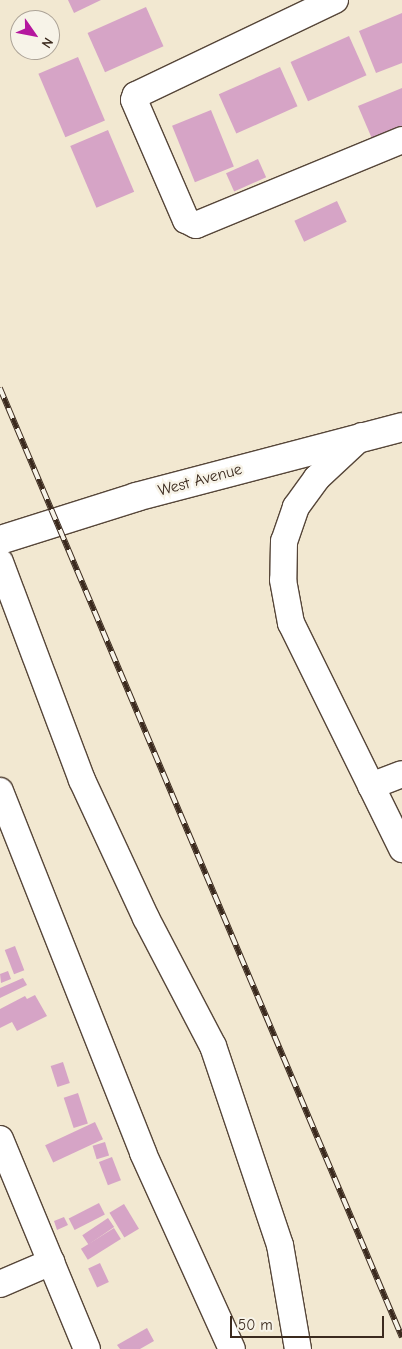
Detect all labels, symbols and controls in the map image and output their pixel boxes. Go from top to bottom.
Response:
north arrow [10,10,60,60]
text: N [38,34,57,51]
street label: West Avenue [156,460,244,500]
scale bar [232,1306,386,1338]
text: 50 m [238,1316,273,1334]

